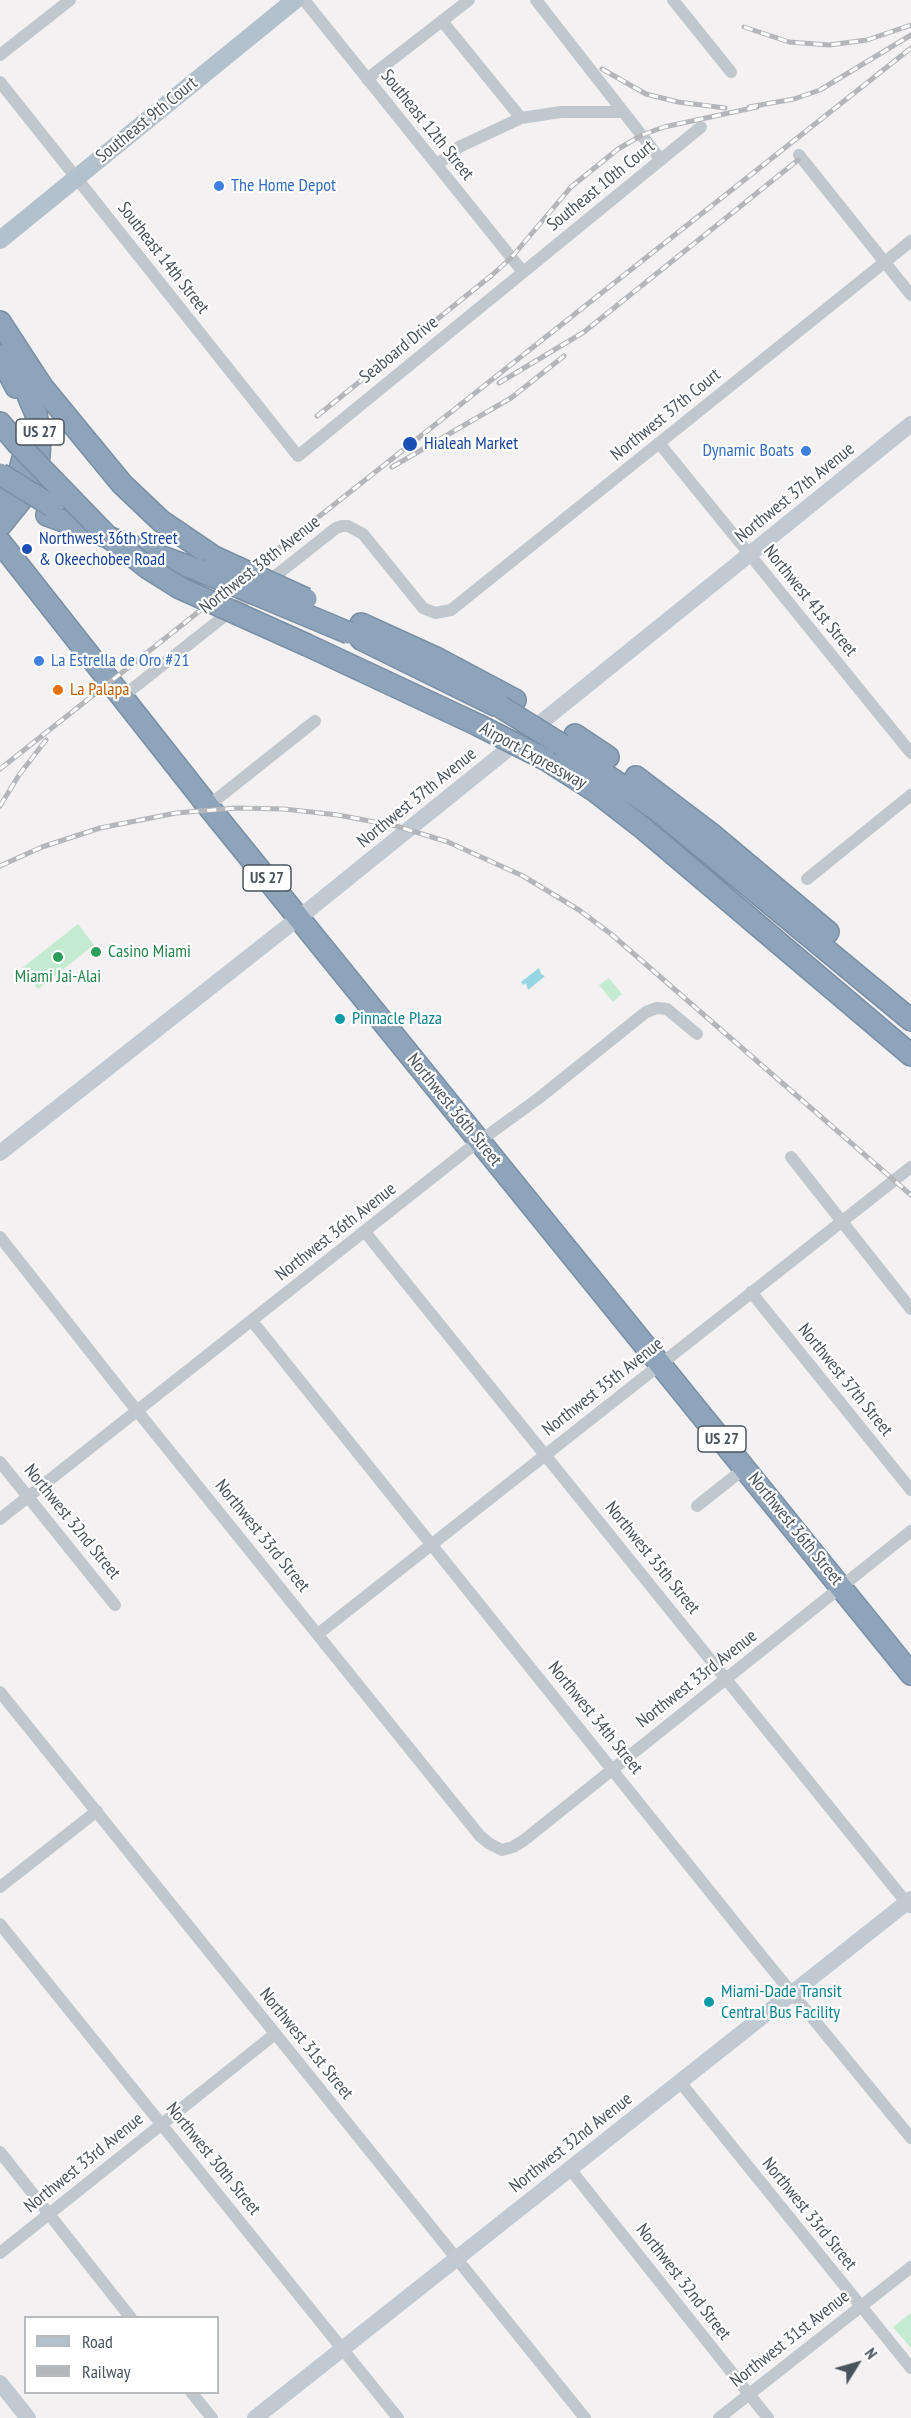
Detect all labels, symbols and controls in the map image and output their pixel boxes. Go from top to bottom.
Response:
street label: Southeast 12th Street [376,65,478,185]
street label: Southeast 9th Court [92,73,202,167]
street label: Southeast 10th Court [543,136,659,236]
place label: The Home Depot [231,175,336,197]
marker: The Home Depot [212,179,226,193]
street label: Southeast 14th Street [113,198,213,318]
street label: Seaboard Drive [356,312,442,388]
street label: Northwest 37th Court [607,364,725,466]
road number: US 27 [16,419,64,445]
place label: Hialeah Market [424,433,518,455]
marker: Hialeah Market [401,435,419,453]
street label: Northwest 37th Avenue [731,438,859,548]
place label: Dynamic Boats [703,440,794,462]
marker: Dynamic Boats [799,444,813,458]
street label: Northwest 38th Avenue [195,511,325,619]
place label: Northwest 36th Street & Okeechobee Road [39,528,178,570]
street label: Northwest 41st Street [759,541,861,661]
marker: Northwest 36th Street & Okeechobee Road [20,542,34,556]
place label: La Estrella de Oro #21 [51,650,190,672]
marker: La Estrella de Oro #21 [32,654,46,668]
place label: La Palapa [70,679,129,701]
marker: La Palapa [51,683,65,697]
street label: Airport Expressway [476,718,590,794]
street label: Northwest 37th Avenue [353,743,481,853]
road number: US 27 [243,865,291,891]
place label: Casino Miami [108,941,191,963]
marker: Casino Miami [89,945,103,959]
marker: Miami Jai-Alai [51,950,65,964]
place label: Miami Jai-Alai [15,966,101,988]
place label: Pinnacle Plaza [352,1008,442,1030]
marker: Pinnacle Plaza [333,1012,347,1026]
street label: Northwest 36th Street [402,1049,506,1171]
street label: Northwest 36th Avenue [271,1178,401,1286]
street label: Northwest 37th Street [793,1319,897,1441]
street label: Northwest 35th Avenue [538,1333,668,1441]
road number: US 27 [698,1426,746,1452]
street label: Northwest 32nd Street [19,1460,125,1584]
street label: Northwest 36th Street [743,1468,847,1590]
street label: Northwest 33rd Street [210,1475,314,1597]
street label: Northwest 35th Street [600,1497,704,1619]
street label: Northwest 33rd Avenue [633,1625,761,1733]
street label: Northwest 34th Street [543,1657,647,1779]
place label: Miami-Dade Transit Central Bus Facility [721,1981,842,2024]
street label: Northwest 31st Street [255,1984,357,2104]
marker: Miami-Dade Transit Central Bus Facility [702,1995,716,2009]
street label: Northwest 32nd Avenue [505,2088,637,2198]
street label: Northwest 30th Street [161,2098,265,2220]
street label: Northwest 33rd Avenue [20,2108,148,2218]
street label: Northwest 33rd Street [757,2153,861,2275]
street label: Northwest 32nd Street [631,2220,735,2344]
street label: Northwest 31st Avenue [726,2286,854,2392]
legend [24,2316,219,2394]
text: Road [82,2330,113,2353]
north arrow [827,2334,887,2394]
text: N [861,2344,882,2363]
text: Railway [82,2360,131,2383]

